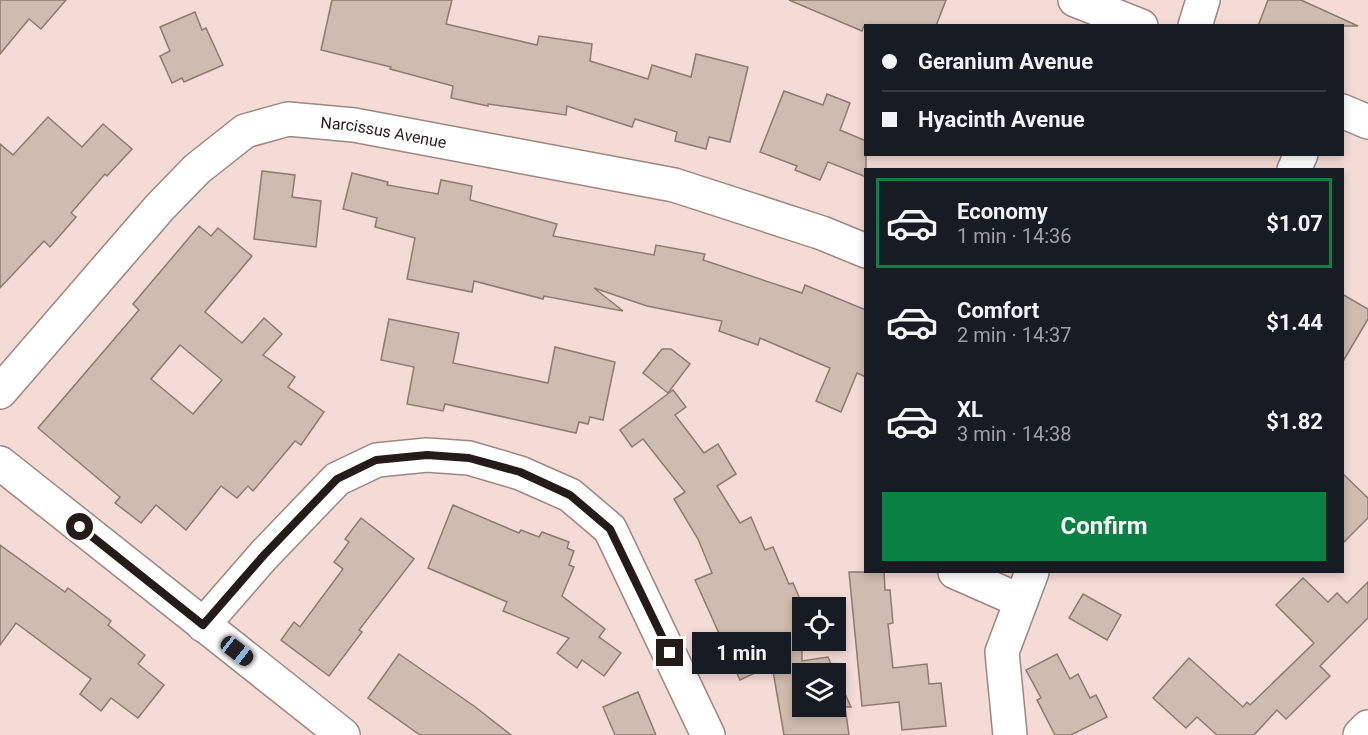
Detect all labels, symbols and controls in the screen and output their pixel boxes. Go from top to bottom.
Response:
text: Geranium Avenue [918,49,1093,74]
text: Hyacinth Avenue [918,107,1085,132]
street label: Narcissus Avenue [320,113,448,152]
icon: car [885,196,939,250]
text: Economy [957,199,1048,224]
text: $1.07 [1266,211,1323,236]
text: 1 min · 14:36 [957,224,1072,248]
icon: car [885,295,939,349]
text: Comfort [957,298,1039,323]
text: $1.44 [1266,310,1323,335]
text: 2 min · 14:37 [957,323,1072,347]
icon: car [885,394,939,448]
text: XL [957,397,983,422]
text: $1.82 [1266,409,1323,434]
text: 3 min · 14:38 [957,422,1072,446]
button: Confirm [882,492,1326,561]
route start [66,513,93,540]
map controls [792,597,846,717]
button: locate [792,597,846,651]
callout: 1 min [691,632,790,674]
car [217,633,257,669]
route end [656,639,683,666]
text: 1 min [716,641,767,665]
button: layers [792,663,846,717]

